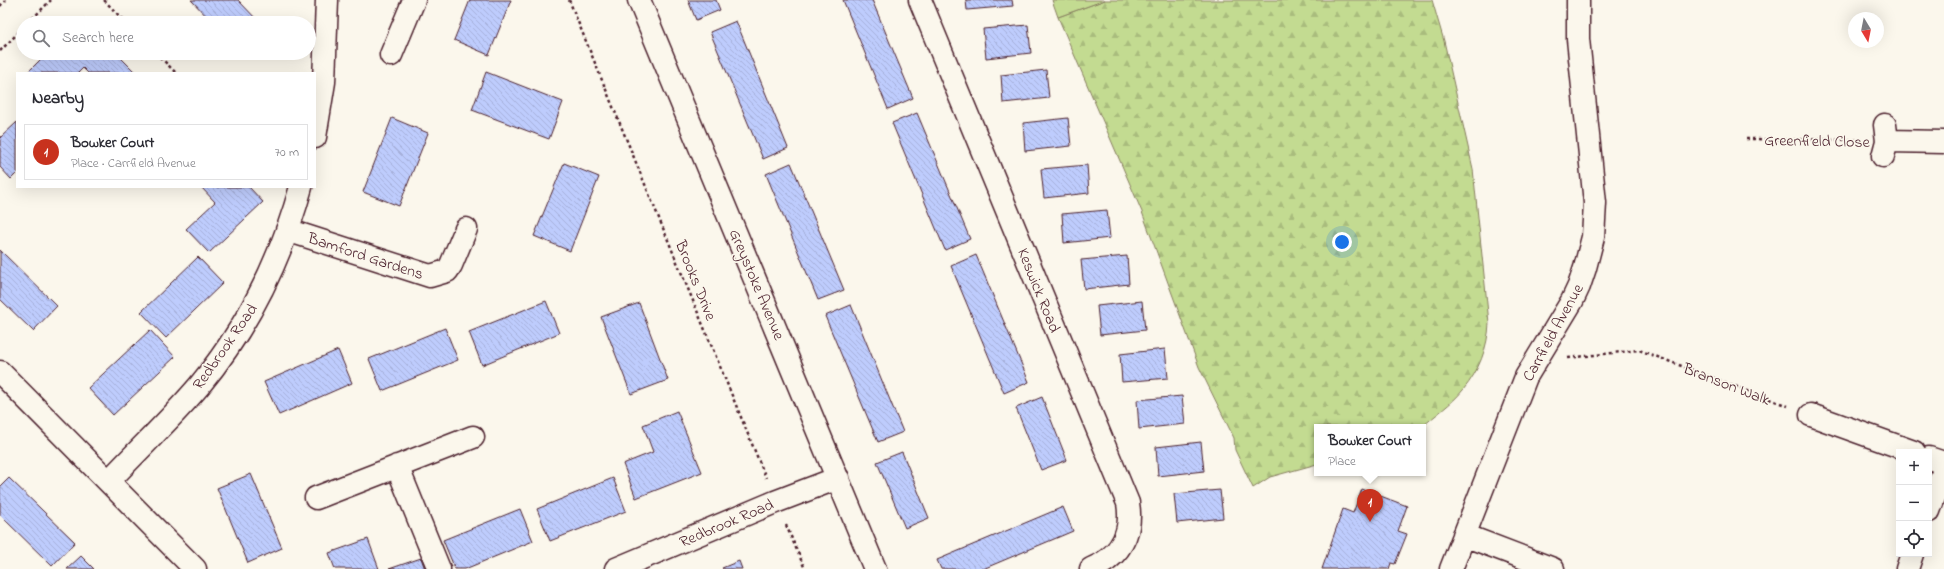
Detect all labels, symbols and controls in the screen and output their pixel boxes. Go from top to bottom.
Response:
north arrow [1848,12,1884,48]
search box [16,16,316,60]
icon: search [30,27,52,49]
text: Search here [62,27,134,49]
text: Nearby [32,86,84,111]
street label: Greenfield Close [1764,129,1871,155]
text: Bowker Court [71,132,154,154]
text: 1 [44,143,48,162]
text: 70 m [275,143,299,162]
text: Place · Carrfield Avenue [71,154,196,173]
street label: Greystoke Avenue [722,226,791,345]
street label: Bamford Gardens [303,227,426,287]
your location [1332,232,1352,252]
street label: Brooks Drive [668,236,722,325]
street label: Keswick Road [1010,245,1066,337]
street label: Carrfield Avenue [1517,279,1591,386]
street label: Redbrook Road [187,299,264,395]
street label: Branson Walk [1678,357,1774,413]
popup [1314,424,1426,476]
text: Bowker Court [1328,430,1412,452]
map controls [1896,449,1932,557]
button: + [1896,449,1932,485]
text: Place [1328,452,1356,471]
button: − [1896,485,1932,521]
pin: 1 [1357,489,1383,522]
street label: Redbrook Road [676,493,778,554]
button: locate [1896,521,1932,557]

